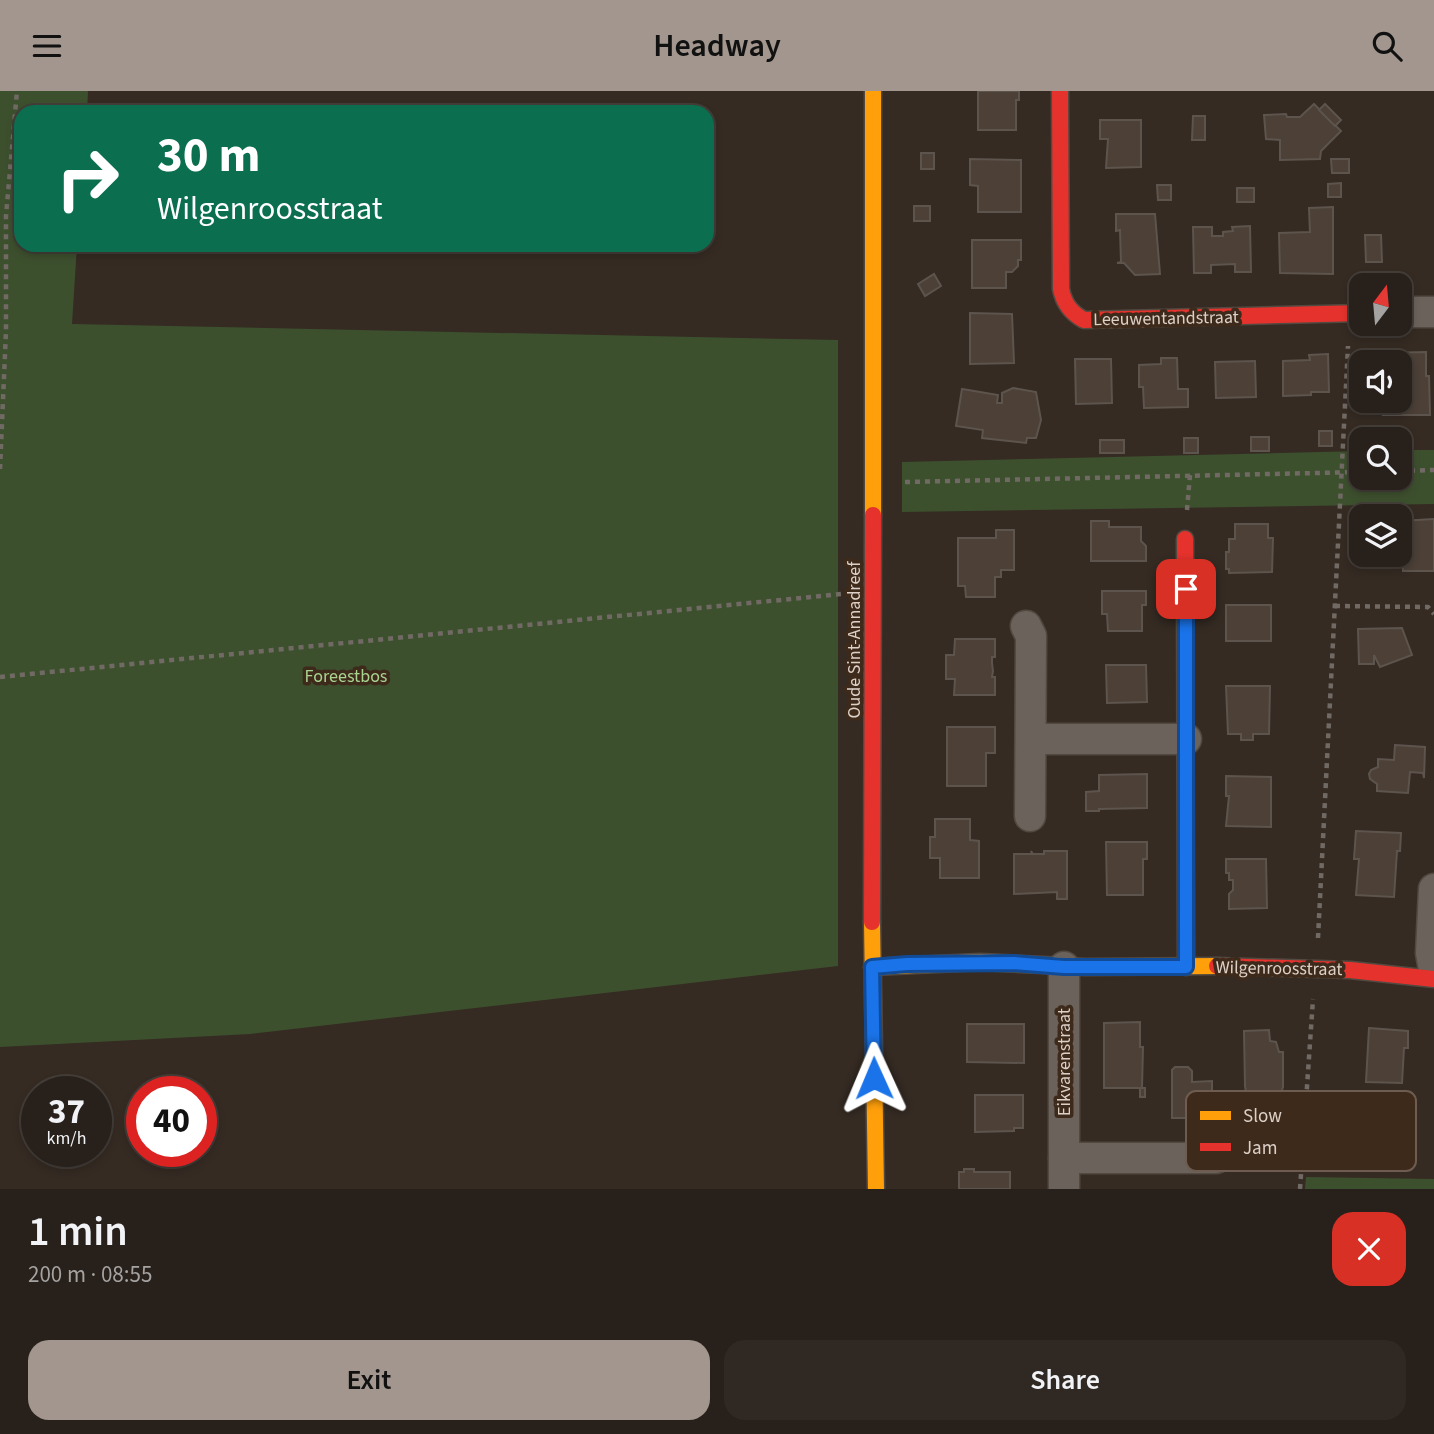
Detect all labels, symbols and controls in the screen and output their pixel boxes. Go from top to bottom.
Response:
text: Headway [653,23,781,69]
icon: menu [28,27,66,65]
icon: search [1368,27,1406,65]
text: 30 m [157,121,261,191]
icon: right [42,133,133,224]
text: Wilgenroosstraat [157,186,383,232]
north arrow [1349,273,1412,336]
map controls [1349,273,1412,567]
street label: Leeuwentandstraat [1093,305,1239,332]
button: sound [1349,350,1412,413]
button: search [1349,427,1412,490]
button: layers [1349,504,1412,567]
pin [1156,559,1216,619]
street label: Oude Sint-Annadreef [842,561,867,719]
icon: arrive [1167,570,1205,608]
park label: Foreestbos [305,664,387,689]
street label: Wilgenroosstraat [1215,955,1343,982]
street label: Eikvarenstraat [1052,1008,1077,1116]
position arrow [837,1041,911,1115]
speed limit sign: 40 [126,1076,217,1167]
text: 37 [48,1087,85,1137]
legend [1186,1091,1416,1171]
text: Slow [1243,1103,1282,1130]
text: km/h [47,1126,86,1151]
text: Jam [1243,1135,1277,1162]
text: 1 min [28,1202,128,1262]
button: close [1332,1212,1406,1286]
text: 200 m · 08:55 [28,1258,152,1291]
button: Exit [28,1340,710,1420]
button: Share [724,1340,1406,1420]

